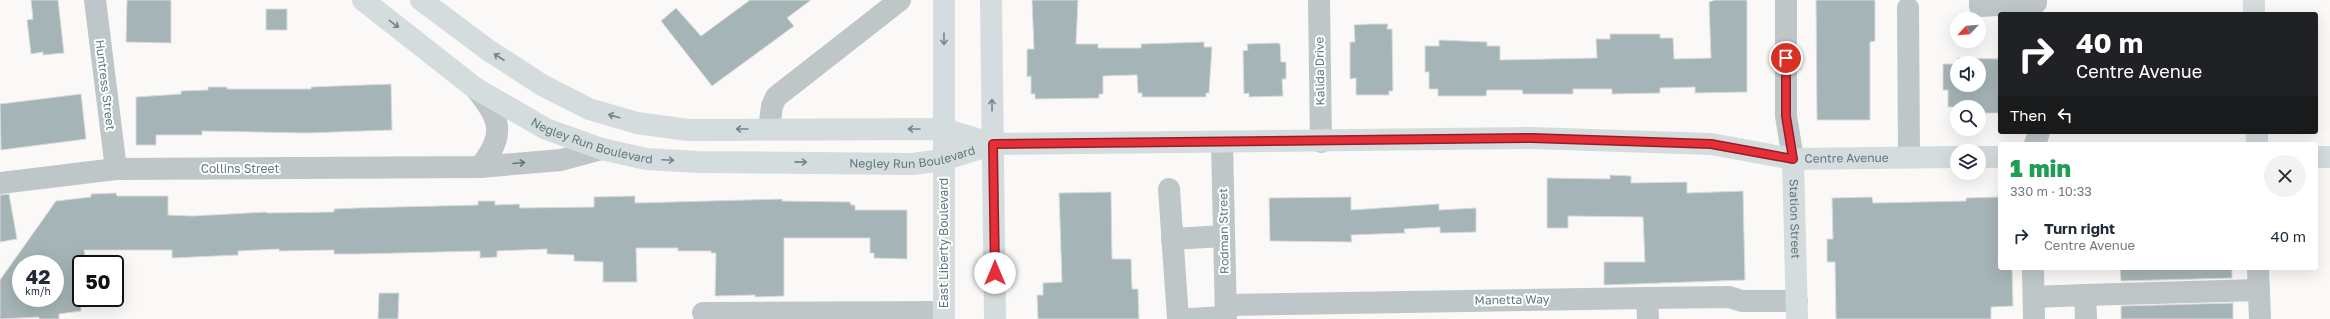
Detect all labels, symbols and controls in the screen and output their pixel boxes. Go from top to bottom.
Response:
north arrow [1950,12,1986,48]
map controls [1950,12,1986,180]
one-way arrow [388,19,399,28]
text: 40 m [2076,26,2143,59]
icon: right [2010,28,2062,80]
one-way arrow [940,32,948,45]
street label: Kalida Drive [1311,36,1328,106]
street label: Huntress Street [92,39,119,131]
pin [1769,41,1803,75]
icon: arrive [1775,47,1797,69]
one-way arrow [494,53,505,61]
button: sound [1950,56,1986,92]
text: Centre Avenue [2076,60,2202,82]
one-way arrow [988,99,996,112]
button: search [1950,100,1986,136]
icon: left [2054,104,2076,126]
text: Then [2010,106,2046,124]
one-way arrow [607,112,620,119]
street label: Negley Run Boulevard [529,114,653,166]
one-way arrow [908,125,921,133]
one-way arrow [736,126,749,133]
street label: Negley Run Boulevard [849,142,977,171]
button: layers [1950,144,1986,180]
street label: Centre Avenue [1804,150,1889,166]
text: 1 min [2010,153,2071,182]
button: close [2264,155,2306,197]
one-way arrow [661,157,674,164]
one-way arrow [794,158,807,166]
one-way arrow [512,160,525,167]
street label: Collins Street [201,161,279,176]
street label: East Liberty Boulevard [936,178,951,308]
street label: Station Street [1787,179,1804,259]
text: 330 m · 10:33 [2010,183,2092,199]
street label: Rodman Street [1215,188,1232,274]
text: Turn right [2044,219,2115,237]
icon: right [2010,225,2032,247]
text: 40 m [2271,227,2306,245]
text: Centre Avenue [2044,237,2135,253]
position arrow [974,252,1016,294]
speed limit sign: 50 [72,255,124,307]
text: 42 [26,264,50,288]
text: km/h [25,285,51,297]
street label: Manetta Way [1474,291,1550,308]

